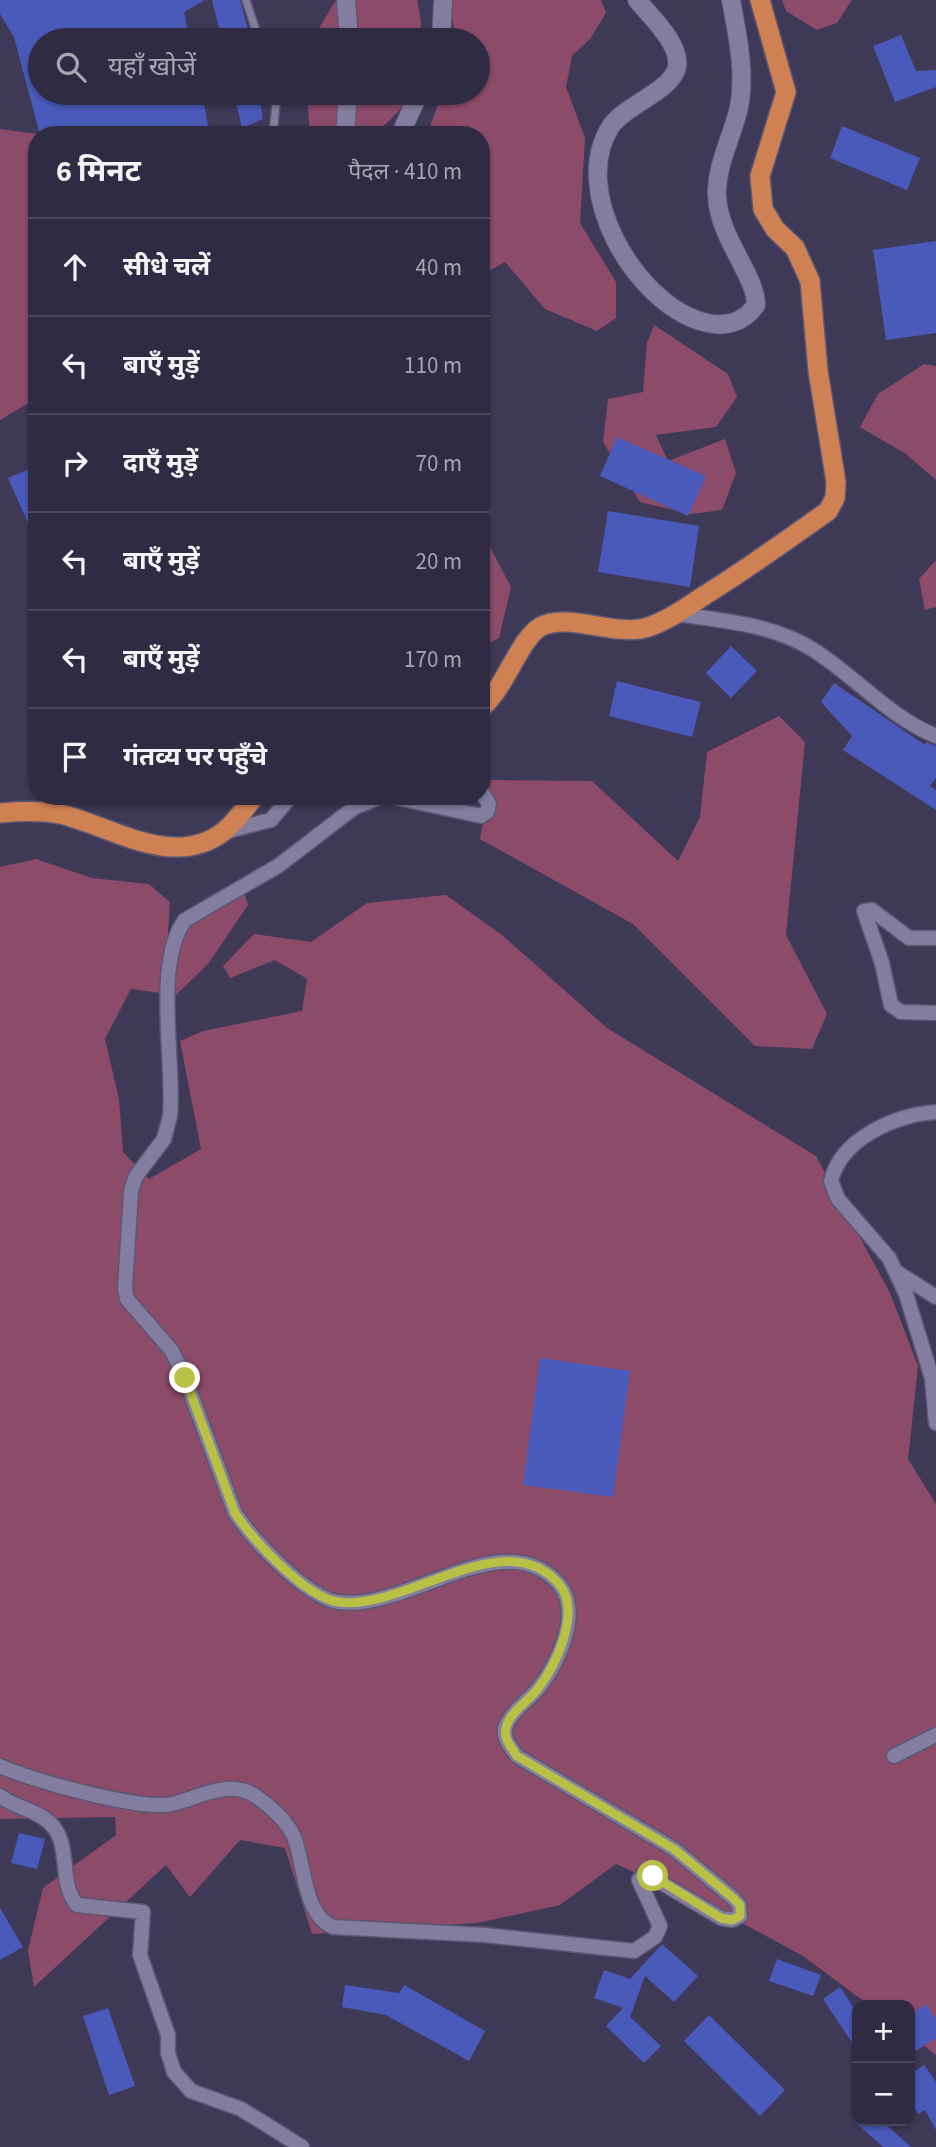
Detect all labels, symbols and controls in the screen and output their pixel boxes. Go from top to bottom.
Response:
search box [28,28,490,105]
icon: search [52,48,90,86]
text: यहाँ खोजें [108,48,196,85]
text: 6 मिनट [56,150,141,193]
text: पैदल · 410 m [348,155,462,188]
icon: ahead [56,248,94,286]
text: सीधे चलें [123,248,210,285]
text: 40 m [415,251,462,284]
icon: left [56,346,94,384]
text: बाएँ मुड़ें [123,346,200,383]
text: 110 m [404,349,462,382]
icon: right [56,444,94,482]
text: दाएँ मुड़ें [123,444,198,481]
text: 70 m [415,447,462,480]
icon: left [56,542,94,580]
text: बाएँ मुड़ें [123,542,200,579]
text: 20 m [415,545,462,578]
icon: left [56,640,94,678]
text: बाएँ मुड़ें [123,640,200,677]
text: 170 m [404,643,462,676]
icon: arrive [56,738,94,776]
text: गंतव्य पर पहुँचे [123,738,267,775]
route end [169,1362,200,1393]
route start [637,1860,668,1891]
map controls [852,2000,915,2126]
button: + [852,2000,915,2063]
button: − [852,2063,915,2126]

